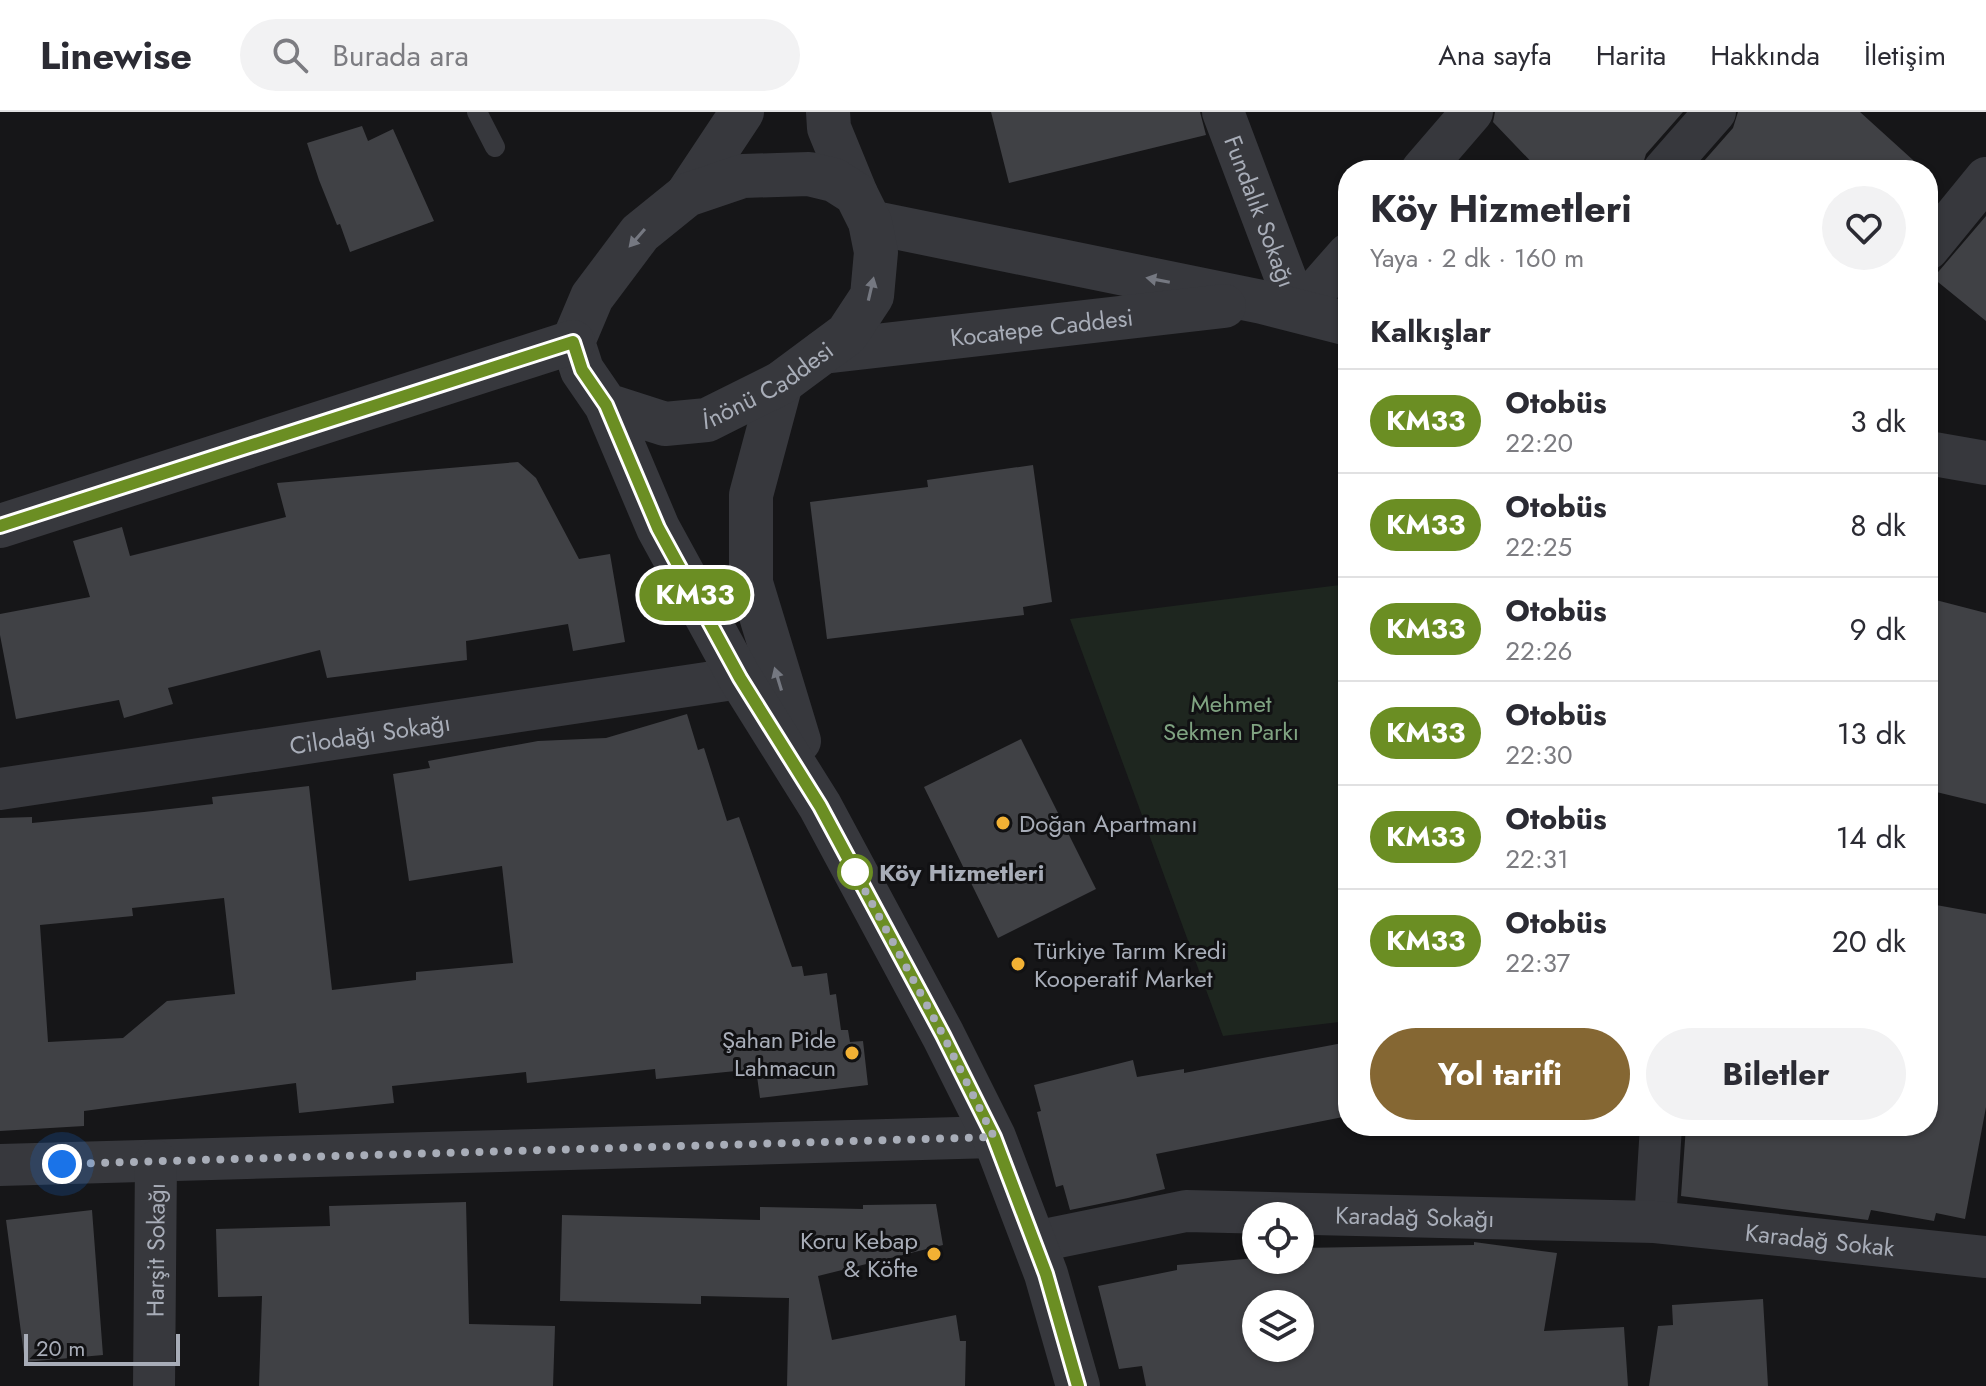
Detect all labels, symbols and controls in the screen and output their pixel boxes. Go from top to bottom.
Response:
search box [240,19,800,91]
text: Linewise [40,28,192,83]
icon: search [268,33,312,77]
text: Burada ara [332,34,469,77]
text: Ana sayfa [1438,35,1552,76]
text: Harita [1596,35,1666,76]
text: Hakkında [1710,35,1820,76]
text: İletişim [1864,35,1946,76]
street label: Fundalık Sokağı [1216,130,1305,292]
text: Köy Hizmetleri [1370,181,1632,236]
button: heart [1822,186,1906,270]
one-way arrow [629,228,646,248]
text: Yaya · 2 dk · 160 m [1370,239,1584,277]
one-way arrow [1145,274,1170,286]
one-way arrow [865,277,878,302]
street label: Kocatepe Caddesi [948,299,1135,355]
text: Kalkışlar [1370,310,1491,353]
street label: İnönü Caddesi [701,333,840,438]
text: Otobüs [1505,381,1607,424]
text: KM33 [1386,400,1465,441]
text: 3 dk [1850,400,1906,443]
text: 22:20 [1505,424,1573,462]
text: Otobüs [1505,485,1607,528]
text: KM33 [1386,504,1465,545]
text: 8 dk [1850,504,1906,547]
text: 22:25 [1505,528,1572,566]
line badge: KM33 [639,569,751,621]
text: KM33 [655,574,735,615]
text: Otobüs [1505,589,1607,632]
text: KM33 [1386,608,1465,649]
text: 9 dk [1849,608,1906,651]
text: 22:26 [1505,632,1572,670]
one-way arrow [771,666,784,690]
park label: Mehmet Sekmen Parkı [1163,686,1299,749]
text: Otobüs [1505,693,1607,736]
street label: Cilodağı Sokağı [287,704,453,763]
text: KM33 [1386,712,1465,753]
text: 13 dk [1837,712,1906,755]
text: 22:30 [1505,736,1572,774]
text: Otobüs [1505,797,1607,840]
place label: Doğan Apartmanı [1019,806,1198,841]
marker: Doğan Apartmanı [994,814,1012,832]
text: KM33 [1386,816,1465,857]
text: 14 dk [1836,816,1906,859]
text: 22:31 [1505,840,1569,878]
marker: Köy Hizmetleri [838,855,872,889]
place label: Köy Hizmetleri [879,855,1044,890]
text: Otobüs [1505,901,1607,944]
text: KM33 [1386,920,1465,961]
text: 20 dk [1832,920,1906,963]
place label: Türkiye Tarım Kredi Kooperatif Market [1034,933,1227,996]
text: 22:37 [1505,944,1570,982]
marker: Türkiye Tarım Kredi Kooperatif Market [1009,955,1027,973]
place label: Şahan Pide Lahmacun [722,1022,836,1085]
button: Yol tarifi [1370,1028,1630,1120]
button: Biletler [1646,1028,1906,1120]
marker: Şahan Pide Lahmacun [843,1044,861,1062]
your location [42,1144,82,1184]
street label: Harşit Sokağı [137,1183,173,1317]
street label: Karadağ Sokağı [1335,1197,1495,1236]
map controls [1242,1202,1314,1362]
button: locate [1242,1202,1314,1274]
street label: Karadağ Sokak [1743,1214,1897,1265]
place label: Koru Kebap & Köfte [800,1223,918,1286]
marker: Koru Kebap & Köfte [925,1245,943,1263]
button: layers [1242,1290,1314,1362]
scale bar [24,1330,180,1366]
text: 20 m [36,1332,85,1364]

